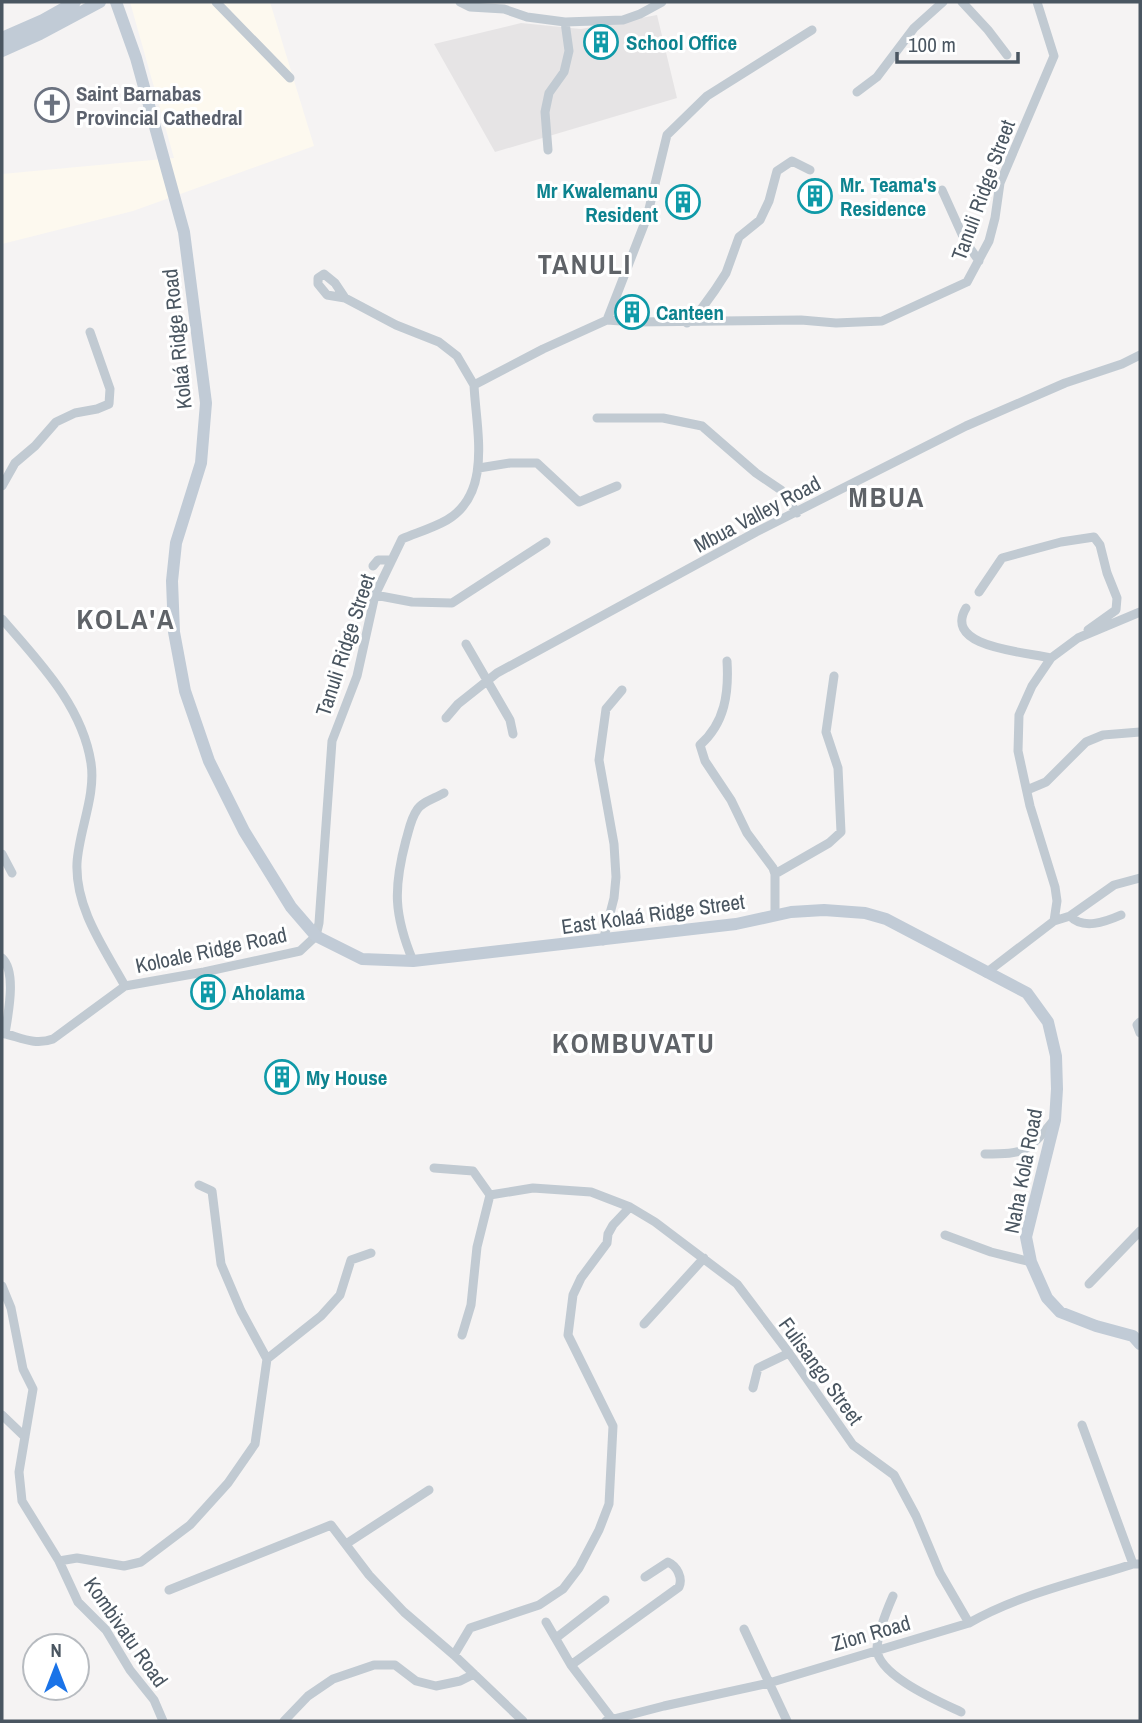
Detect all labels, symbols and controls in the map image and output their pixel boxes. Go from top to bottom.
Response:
scale bar [897,21,1018,65]
building icon: School Office [582,23,620,61]
place label: School Office [626,28,737,57]
text: 100 m [908,30,956,59]
place label: Saint Barnabas Provincial Cathedral [76,79,243,132]
church icon: Saint Barnabas Provincial Cathedral [33,86,71,124]
street label: Tanuli Ridge Street [944,115,1022,264]
place label: Mr. Teama's Residence [840,170,937,223]
place label: Mr Kwalemanu Resident [536,176,658,229]
building icon: Mr. Teama's Residence [796,177,834,215]
building icon: Mr Kwalemanu Resident [664,183,702,221]
district label: TANULI [538,245,632,283]
street label: Kolaá Ridge Road [155,268,199,410]
building icon: Canteen [613,293,651,331]
place label: Canteen [656,298,724,327]
street label: Mbua Valley Road [689,468,825,560]
district label: MBUA [849,478,925,516]
street label: Tanuli Ridge Street [308,570,382,720]
district label: KOLA'A [76,600,176,638]
street label: East Kolaá Ridge Street [559,887,747,941]
street label: Koloale Ridge Road [133,920,289,980]
building icon: Aholama [189,973,227,1011]
place label: Aholama [232,978,305,1007]
district label: KOMBUVATU [552,1024,716,1062]
building icon: My House [263,1058,301,1096]
place label: My House [306,1063,387,1092]
street label: Naha Kola Road [997,1106,1049,1236]
street label: Fulisango Street [772,1311,870,1431]
street label: Kombivatu Road [77,1571,175,1693]
street label: Zion Road [828,1608,914,1658]
north arrow [21,1632,91,1702]
text: N [50,1637,62,1663]

